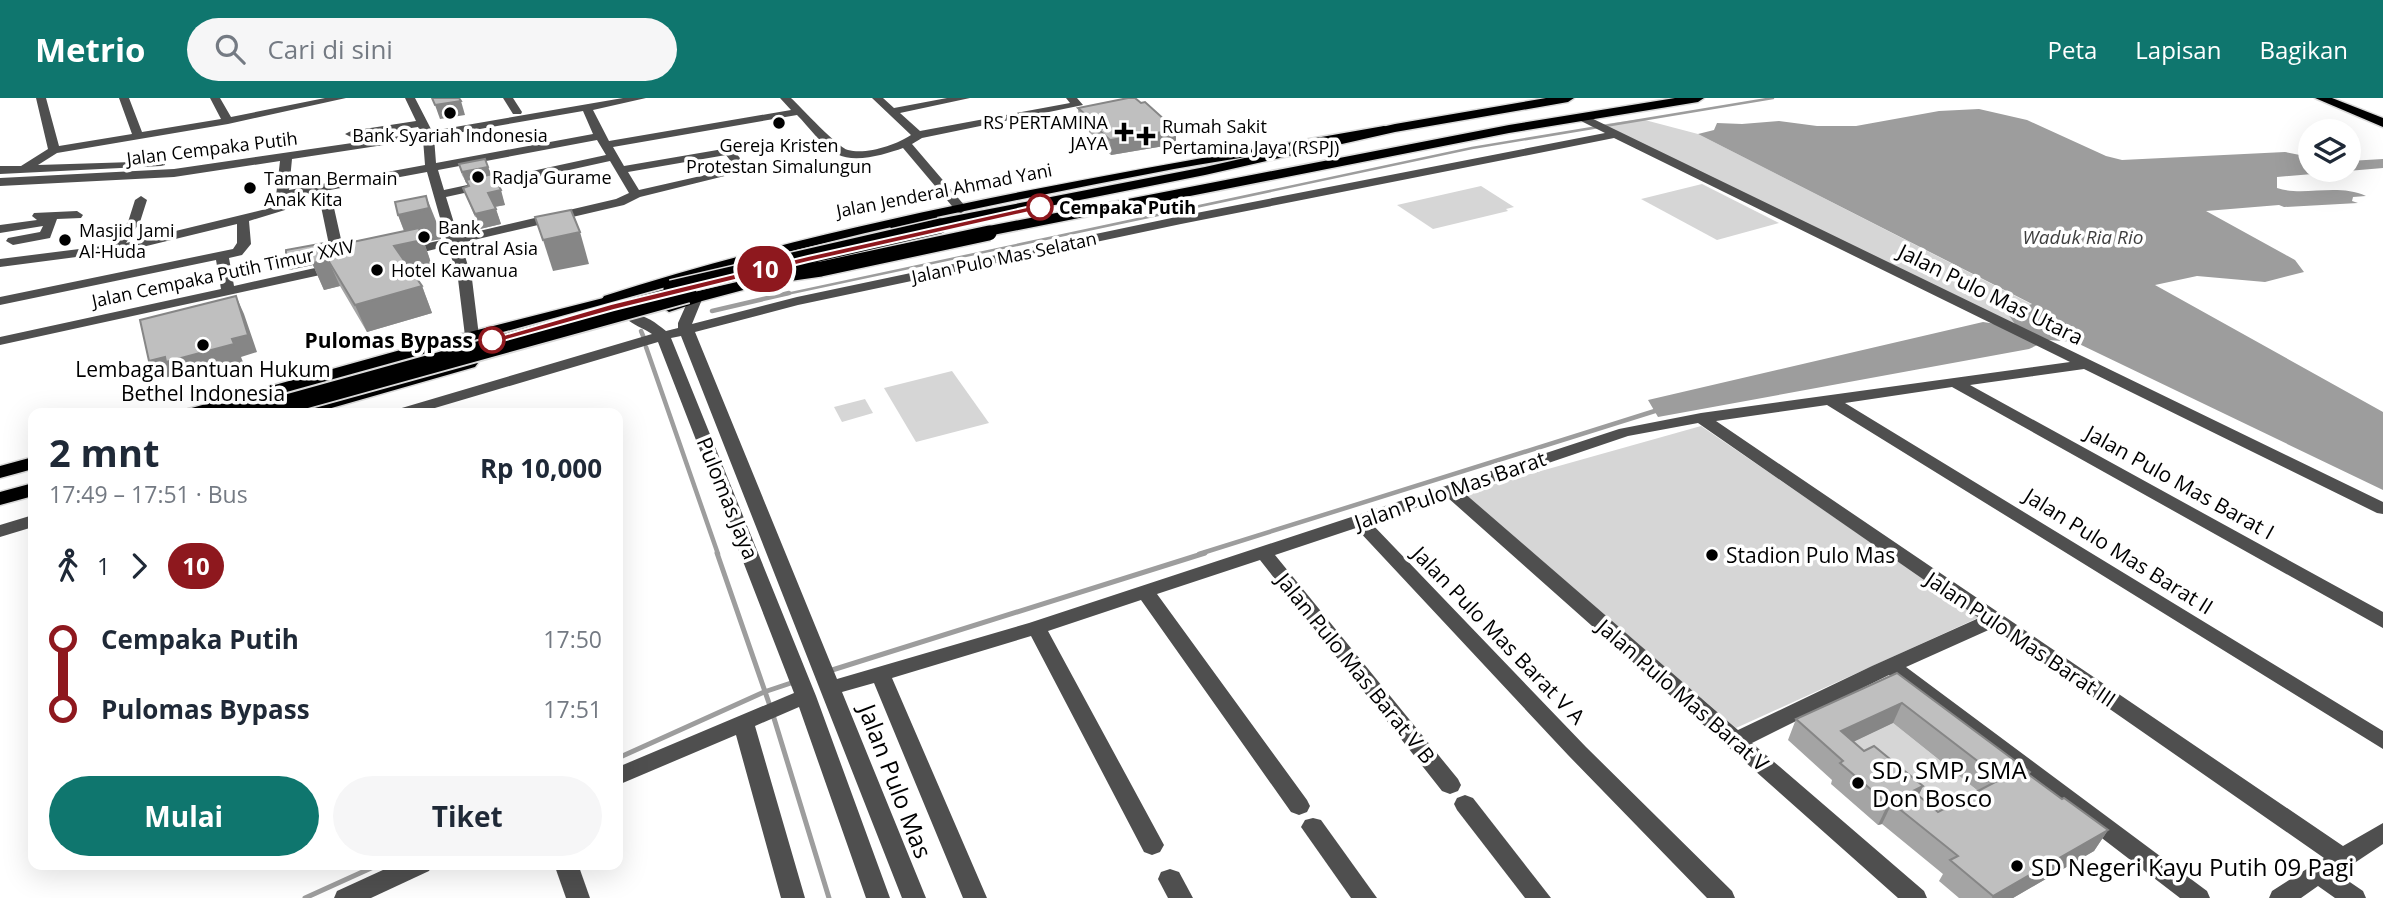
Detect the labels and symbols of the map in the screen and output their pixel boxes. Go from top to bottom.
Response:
marker: Bank Syariah Indonesia [442,105,458,121]
place label: RS PERTAMINA JAYA [983,110,1109,155]
place label: Rumah Sakit Pertamina Jaya (RSPJ) [1162,114,1339,159]
marker: Gereja Kristen Protestan Simalungun [771,115,787,131]
marker: RS PERTAMINA JAYA [1114,122,1134,142]
place label: Bank Syariah Indonesia [352,123,548,147]
street label: Jalan Cempaka Putih [123,126,299,171]
marker: Rumah Sakit Pertamina Jaya (RSPJ) [1136,126,1156,146]
place label: Gereja Kristen Protestan Simalungun [686,133,872,178]
street label: Jalan Jenderal Ahmad Yani [832,157,1054,223]
place label: Radja Gurame [492,165,612,189]
place label: Taman Bermain Anak Kita [264,166,398,211]
marker: Radja Gurame [470,169,486,185]
marker: Taman Bermain Anak Kita [242,180,258,196]
marker: Cempaka Putih [1027,194,1053,220]
place label: Cempaka Putih [1059,195,1196,219]
place label: Bank Central Asia [438,215,538,260]
place label: Masjid Jami Al-Huda [79,218,175,263]
water label: Waduk Ria Rio [2023,224,2143,250]
street label: Jalan Pulo Mas Selatan [907,226,1099,289]
marker: Bank Central Asia [416,229,432,245]
marker: Masjid Jami Al-Huda [57,232,73,248]
street label: Jalan Cempaka Putih Timur XXIV [88,233,357,313]
street label: Jalan Pulo Mas Utara [1892,236,2088,351]
line badge: 10 [734,246,796,292]
place label: Hotel Kawanua [391,258,518,282]
marker: Hotel Kawanua [369,262,385,278]
place label: Pulomas Bypass [304,326,473,354]
marker: Pulomas Bypass [479,327,505,353]
marker: Lembaga Bantuan Hukum Bethel Indonesia [195,337,211,353]
place label: Lembaga Bantuan Hukum Bethel Indonesia [75,355,331,407]
street label: Jalan Pulo Mas Barat I [2079,417,2279,546]
street label: Pulomas Jaya [691,433,765,563]
street label: Jalan Pulo Mas Barat [1349,444,1549,537]
street label: Jalan Pulo Mas Barat II [2018,480,2219,621]
street label: Jalan Pulo Mas Barat V A [1405,539,1592,731]
place label: Stadion Pulo Mas [1726,541,1895,569]
marker: Stadion Pulo Mas [1704,547,1720,563]
street label: Jalan Pulo Mas Barat III [1919,564,2121,713]
street label: Jalan Pulo Mas Barat V B [1269,565,1442,769]
street label: Jalan Pulo Mas Barat V [1590,611,1775,778]
street label: Jalan Pulo Mas [851,697,940,863]
place label: SD, SMP, SMA Don Bosco [1872,753,2027,814]
marker: SD, SMP, SMA Don Bosco [1850,775,1866,791]
place label: SD Negeri Kayu Putih 09 Pagi [2031,850,2354,883]
marker: SD Negeri Kayu Putih 09 Pagi [2009,858,2025,874]

